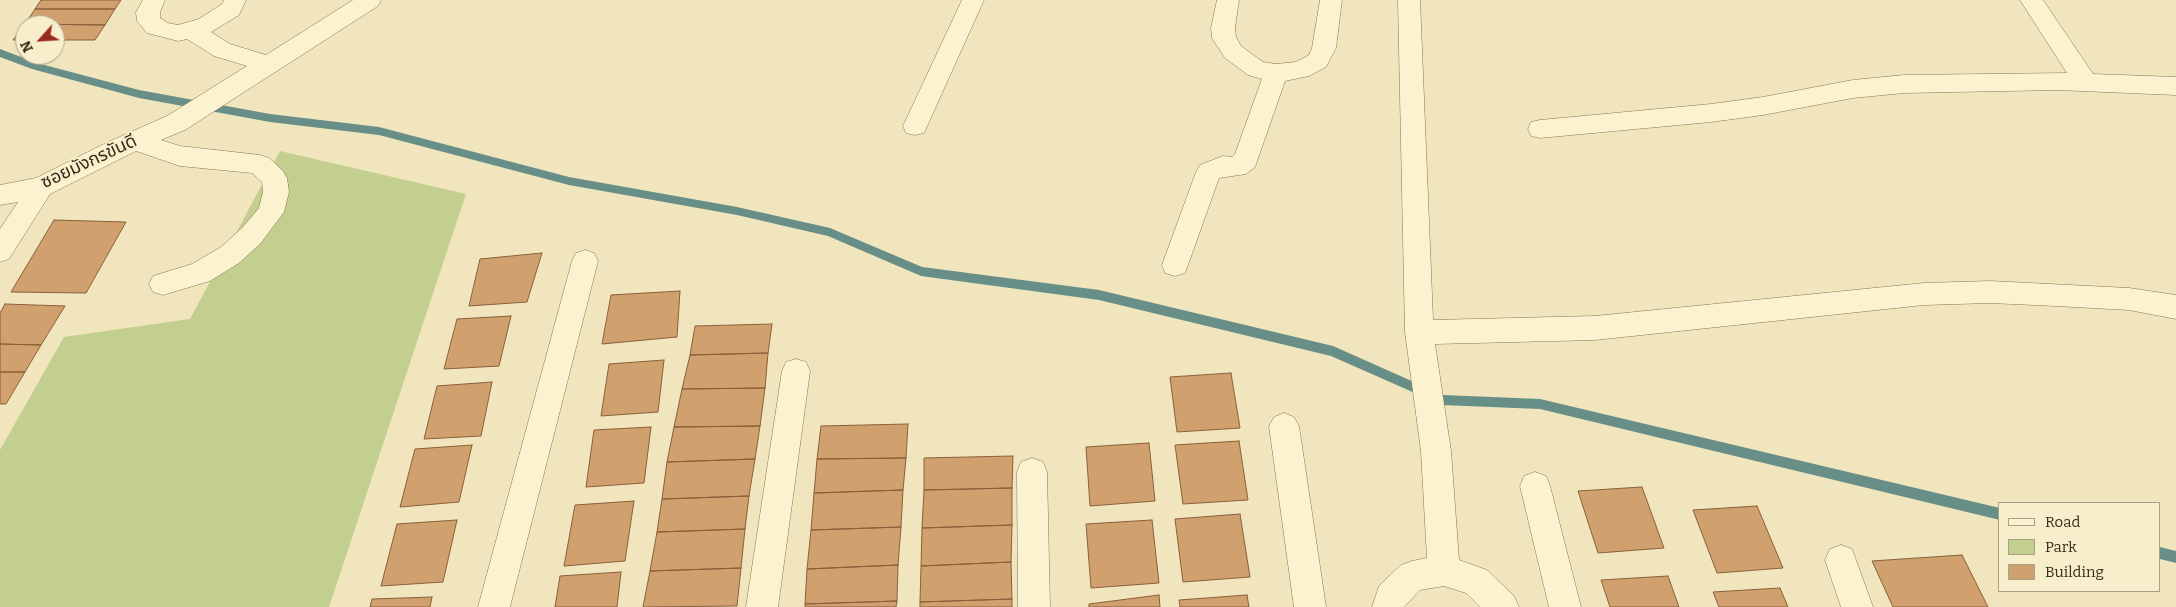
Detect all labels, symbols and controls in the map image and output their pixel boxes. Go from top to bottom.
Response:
north arrow [15,15,65,65]
text: N [17,38,37,55]
street label: ซอยมังกรขันดี [38,130,140,194]
legend [1998,502,2161,592]
text: Road [2045,513,2080,531]
text: Park [2045,538,2077,556]
text: Building [2045,563,2104,581]

